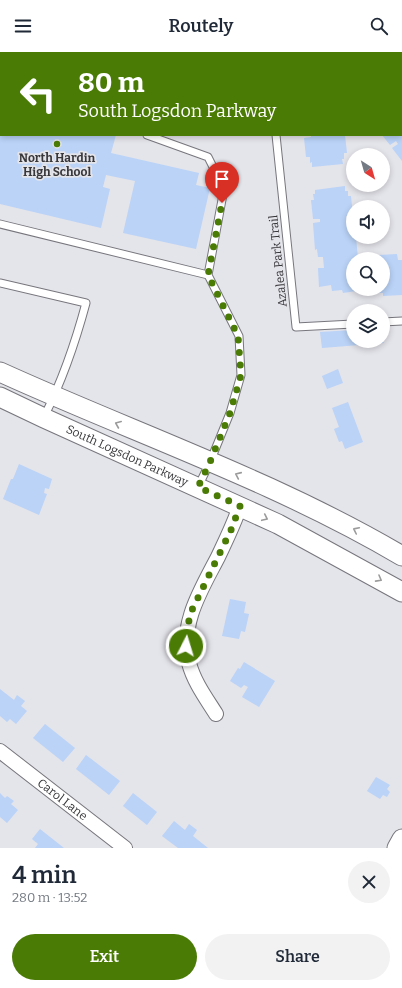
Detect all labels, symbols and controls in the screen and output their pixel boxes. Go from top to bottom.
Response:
icon: menu [12,15,34,37]
text: Routely [169,15,233,37]
icon: search [368,15,390,37]
text: 80 m [78,66,144,99]
icon: left [12,68,64,120]
text: South Logsdon Parkway [78,100,276,122]
marker: North Hardin High School [52,139,62,149]
north arrow [346,148,390,192]
map controls [346,148,390,348]
place label: North Hardin High School [19,151,95,179]
pin [205,162,239,203]
icon: arrive [211,168,233,190]
button: sound [346,200,390,244]
street label: Azalea Park Trail [266,214,290,308]
button: search [346,252,390,296]
button: layers [346,304,390,348]
one-way arrow [115,421,123,429]
street label: South Logsdon Parkway [64,422,191,490]
one-way arrow [235,472,242,480]
one-way arrow [260,513,268,521]
one-way arrow [352,527,360,535]
one-way arrow [375,575,382,582]
position arrow [165,625,207,667]
street label: Carol Lane [35,776,90,823]
text: 4 min [12,861,77,889]
button: close [348,861,390,903]
text: 280 m · 13:52 [12,890,87,905]
button: Exit [12,934,197,980]
button: Share [205,934,390,980]

